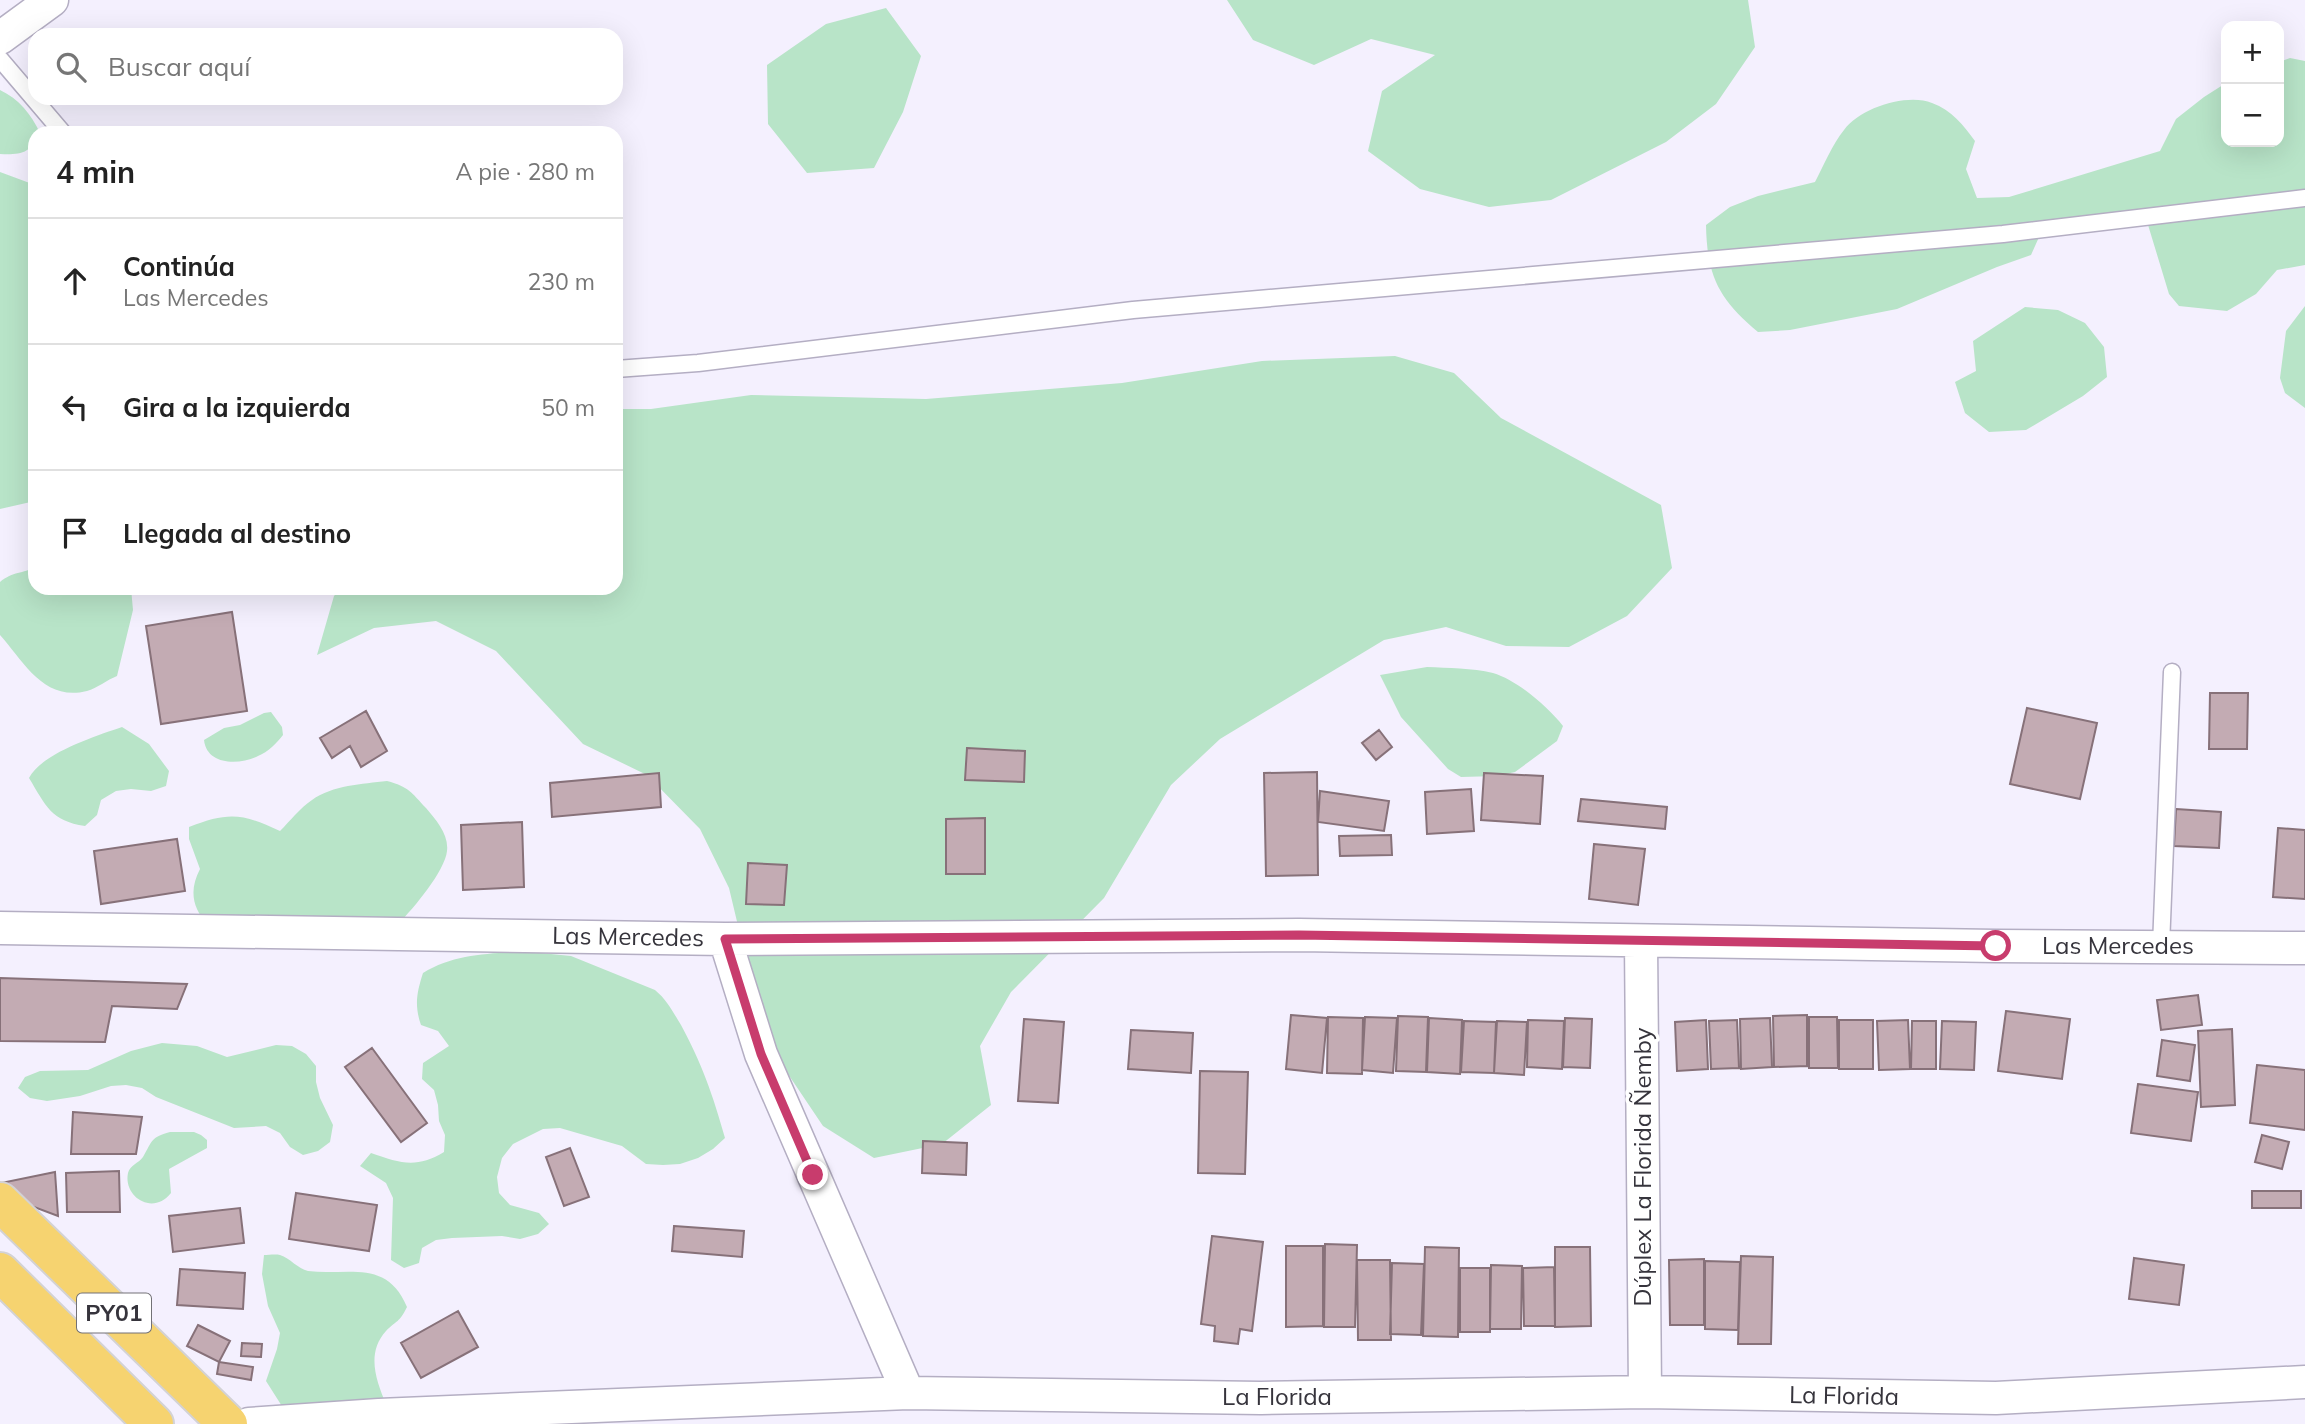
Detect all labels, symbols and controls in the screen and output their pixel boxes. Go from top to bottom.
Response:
map controls [2221,21,2284,147]
button: + [2221,21,2284,84]
search box [28,28,623,105]
icon: search [52,48,90,86]
text: Buscar aquí [108,50,251,83]
button: − [2221,84,2284,147]
text: 4 min [56,153,135,191]
text: A pie · 280 m [455,157,595,186]
text: Continúa [123,250,235,283]
icon: ahead [56,262,94,300]
text: 230 m [527,267,595,296]
text: Las Mercedes [123,283,269,312]
icon: left [56,388,94,426]
text: Gira a la izquierda [123,391,351,424]
text: 50 m [541,393,595,422]
icon: arrive [56,514,94,552]
text: Llegada al destino [123,517,351,550]
street label: Las Mercedes [552,920,704,952]
route start [1980,930,2011,961]
street label: Las Mercedes [2042,930,2194,960]
street label: Dúplex La Florida Ñemby [1627,1027,1657,1307]
route end [797,1159,828,1190]
road number: PY01 [77,1294,151,1332]
street label: La Florida [1789,1379,1899,1411]
street label: La Florida [1222,1381,1332,1411]

